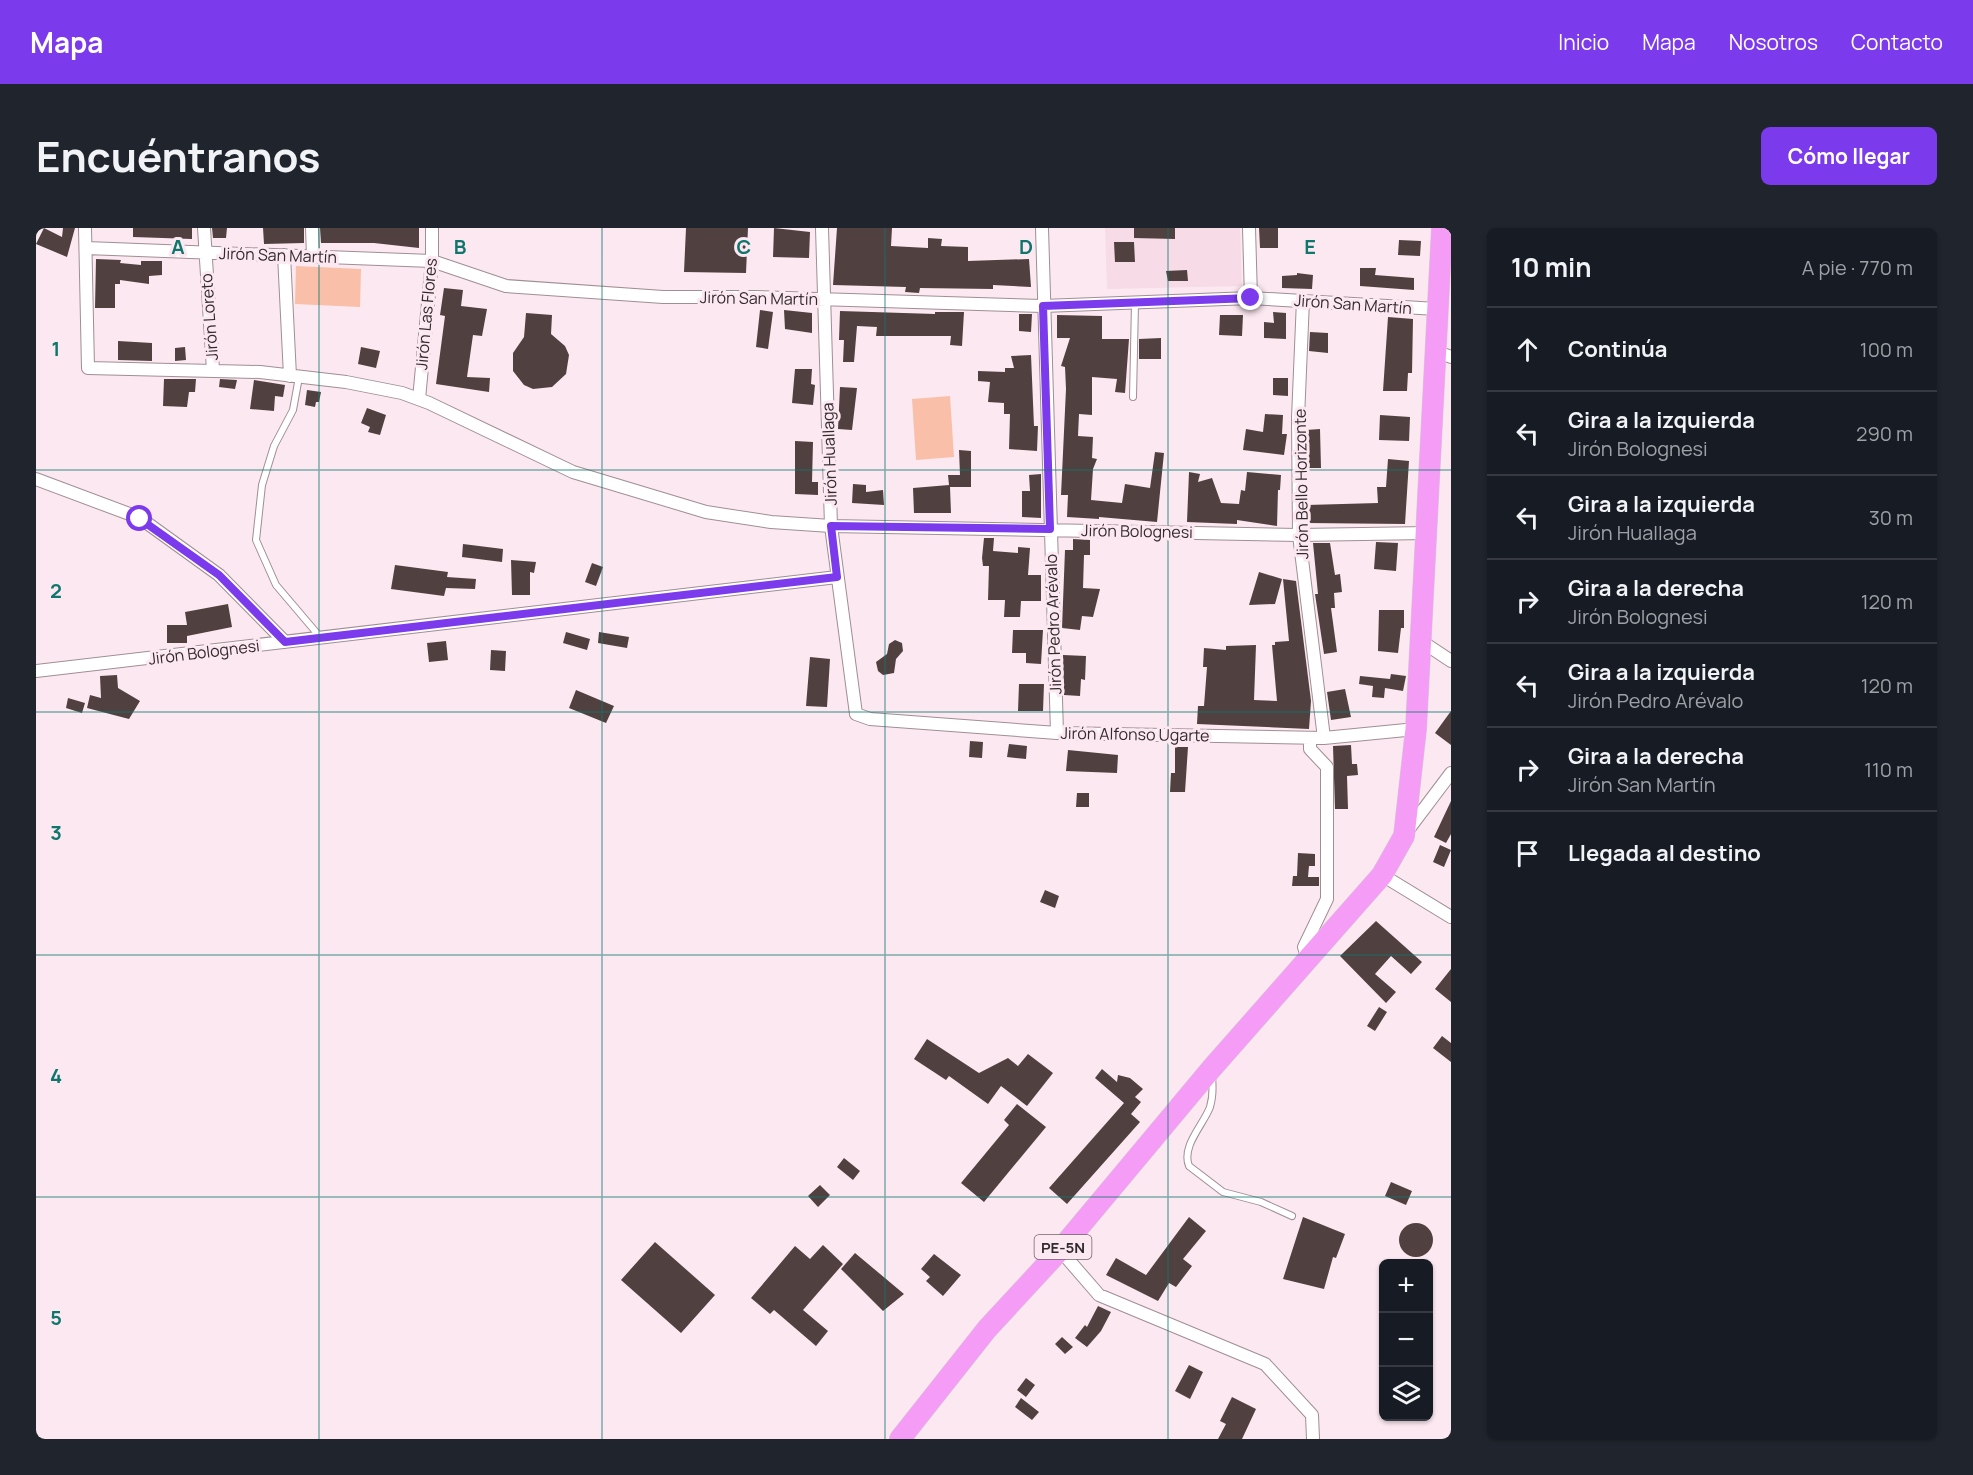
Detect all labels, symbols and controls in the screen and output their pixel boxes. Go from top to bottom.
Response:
text: Mapa [30,23,103,61]
text: Inicio [1558,28,1609,56]
text: Mapa [1642,28,1696,56]
text: Nosotros [1729,28,1818,56]
text: Contacto [1851,28,1943,56]
text: Encuéntranos [36,127,321,185]
button: Cómo llegar [1761,127,1937,185]
text: A [171,233,185,260]
text: B [454,233,467,260]
text: C [737,233,751,260]
text: D [1019,233,1033,260]
text: E [1304,233,1316,260]
street label: Jirón San Martín [219,242,337,268]
text: 10 min [1511,249,1592,285]
text: A pie · 770 m [1802,254,1913,281]
street label: Jirón Las Flores [410,257,442,371]
street label: Jirón Loreto [195,273,223,361]
route end [1237,284,1263,310]
street label: Jirón San Martín [700,286,818,310]
street label: Jirón San Martín [1293,289,1413,319]
icon: ahead [1511,333,1544,366]
text: Continúa [1568,334,1668,364]
text: 1 [52,335,60,362]
text: 100 m [1860,336,1913,363]
street label: Jirón Huallaga [816,402,842,506]
text: Gira a la izquierda [1568,405,1755,435]
street label: Jirón Bello Horizonte [1289,409,1313,559]
icon: left [1511,417,1544,450]
text: 290 m [1856,420,1913,447]
text: Jirón Bolognesi [1568,435,1708,462]
text: Gira a la izquierda [1568,489,1755,519]
icon: left [1511,501,1544,534]
text: 30 m [1869,504,1913,531]
route start [126,505,152,531]
street label: Jirón Bolognesi [1081,519,1193,543]
text: Jirón Huallaga [1568,519,1697,546]
street label: Jirón Pedro Arévalo [1040,553,1066,695]
text: Gira a la derecha [1568,573,1744,603]
text: 2 [50,577,62,604]
icon: right [1511,585,1544,618]
text: 120 m [1861,588,1913,615]
text: Jirón Bolognesi [1568,603,1708,630]
street label: Jirón Bolognesi [147,634,261,670]
text: Gira a la izquierda [1568,657,1755,687]
icon: left [1511,669,1544,702]
text: 120 m [1861,672,1913,699]
text: Jirón Pedro Arévalo [1568,687,1743,714]
street label: Jirón Alfonso Ugarte [1060,722,1210,746]
text: Gira a la derecha [1568,741,1744,771]
icon: right [1511,753,1544,786]
text: 110 m [1864,756,1913,783]
text: Jirón San Martín [1568,771,1716,798]
text: 3 [50,819,62,846]
icon: arrive [1511,837,1544,870]
text: Llegada al destino [1568,838,1761,868]
text: 4 [50,1062,62,1089]
road number: PE-5N [1034,1235,1092,1259]
map controls [1379,1259,1433,1421]
button: + [1379,1259,1433,1313]
text: 5 [50,1304,62,1331]
button: − [1379,1313,1433,1367]
button: layers [1379,1367,1433,1421]

